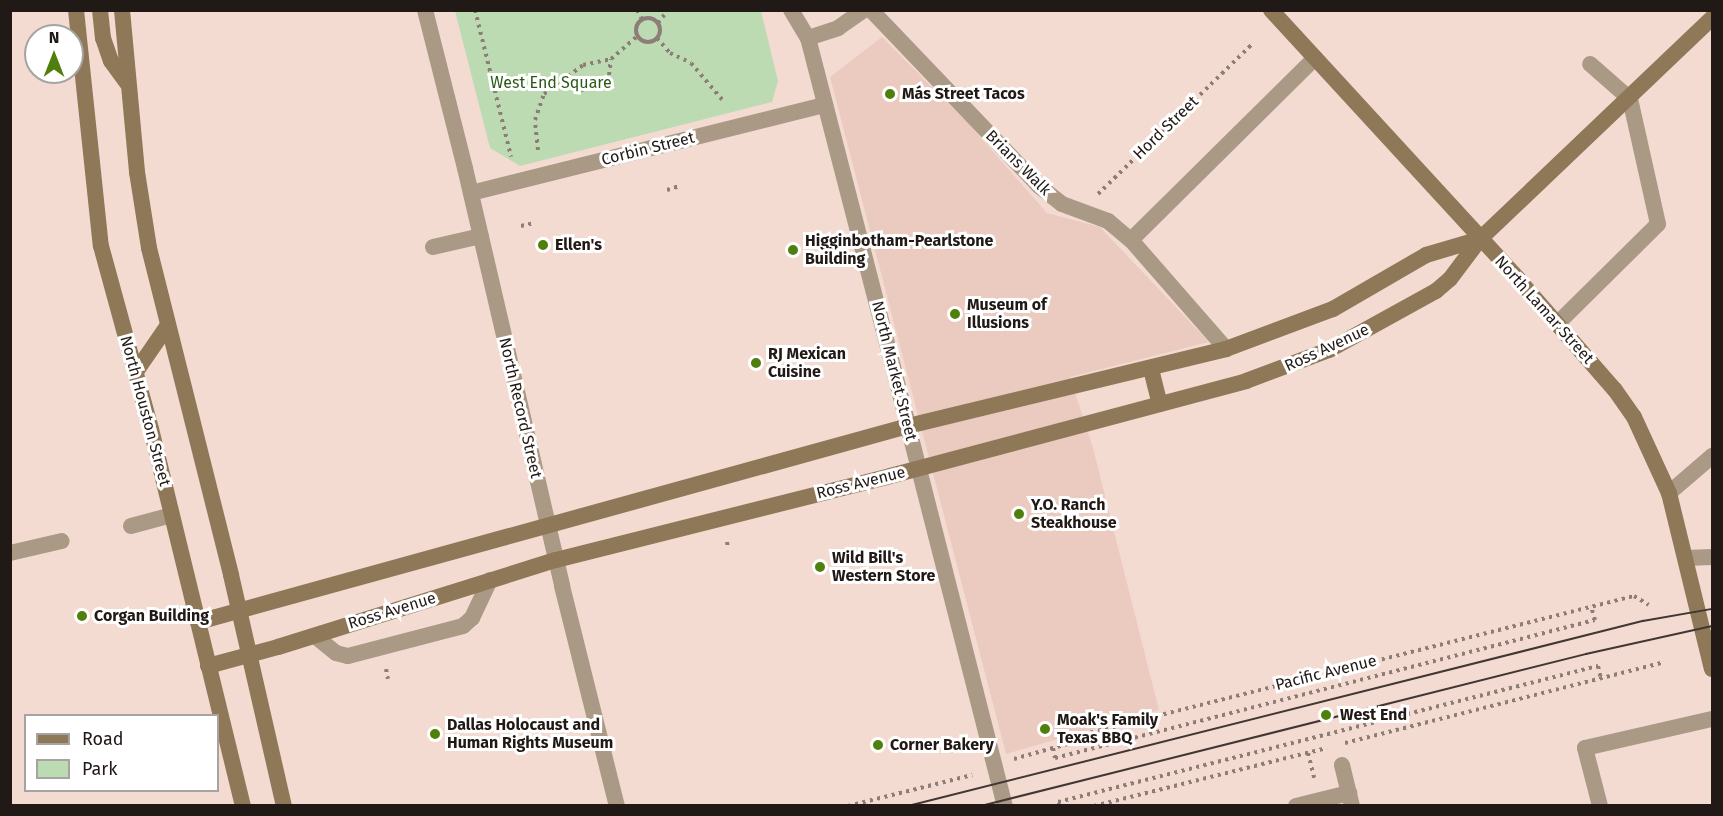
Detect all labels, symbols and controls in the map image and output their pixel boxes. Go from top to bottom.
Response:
north arrow [24,24,84,84]
text: N [49,28,59,47]
park label: West End Square [490,73,612,93]
place label: Más Street Tacos [902,84,1025,104]
marker: Más Street Tacos [883,87,897,101]
street label: Hord Street [1129,92,1203,164]
street label: Brians Walk [981,126,1055,200]
street label: Corbin Street [599,128,697,170]
place label: Higginbotham-Pearlstone Building [805,231,993,269]
place label: Ellen's [555,235,602,255]
marker: Ellen's [536,238,550,252]
marker: Higginbotham-Pearlstone Building [786,243,800,257]
street label: North Lamar Street [1490,252,1598,368]
place label: Museum of Illusions [967,295,1047,333]
street label: North Market Street [867,299,921,443]
marker: Museum of Illusions [948,307,962,321]
street label: Ross Avenue [1282,320,1372,376]
street label: North Houston Street [116,334,174,488]
street label: North Record Street [494,336,546,480]
place label: RJ Mexican Cuisine [768,344,846,382]
marker: RJ Mexican Cuisine [749,356,763,370]
street label: Ross Avenue [815,463,907,503]
place label: Y.O. Ranch Steakhouse [1031,495,1117,533]
marker: Y.O. Ranch Steakhouse [1012,507,1026,521]
place label: Wild Bill's Western Store [832,548,935,586]
marker: Wild Bill's Western Store [813,560,827,574]
street label: Ross Avenue [346,589,438,633]
place label: Corgan Building [94,606,209,626]
marker: Corgan Building [75,609,89,623]
street label: Pacific Avenue [1273,651,1379,695]
place label: West End [1340,705,1407,725]
marker: West End [1317,706,1335,724]
place label: Moak's Family Texas BBQ [1057,710,1158,748]
legend [24,714,219,792]
place label: Dallas Holocaust and Human Rights Museum [447,715,613,753]
marker: Moak's Family Texas BBQ [1038,722,1052,736]
marker: Dallas Holocaust and Human Rights Museum [428,727,442,741]
text: Road [82,728,124,750]
place label: Corner Bakery [890,735,994,755]
marker: Corner Bakery [871,738,885,752]
text: Park [82,758,117,780]

